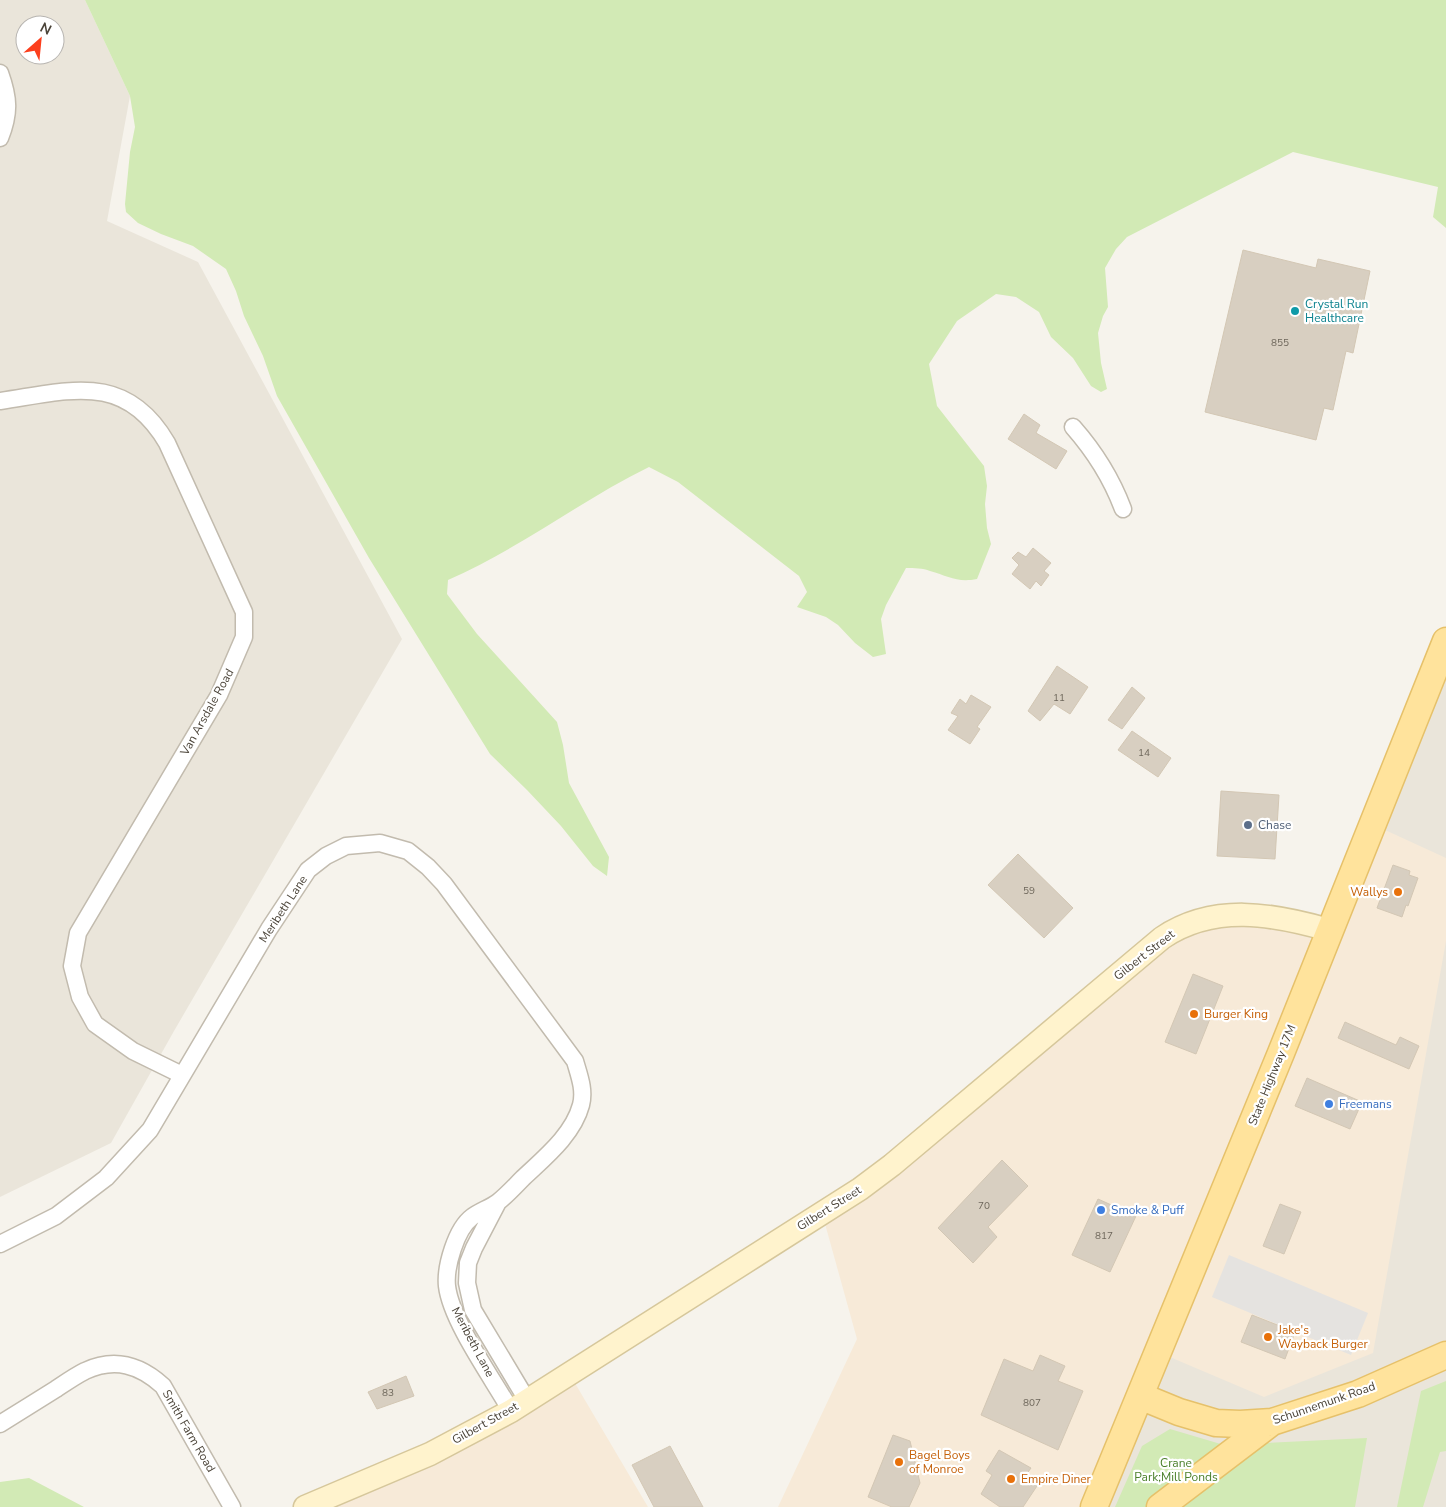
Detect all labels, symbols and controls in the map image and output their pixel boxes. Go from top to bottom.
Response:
north arrow [15,15,65,65]
text: N [37,18,55,40]
place label: Crystal Run Healthcare [1305,296,1368,326]
marker: Crystal Run Healthcare [1289,305,1301,317]
house number: 855 [1271,336,1289,350]
street label: Van Arsdale Road [176,666,237,759]
house number: 11 [1053,691,1065,705]
house number: 14 [1138,746,1150,760]
place label: Chase [1258,817,1291,833]
marker: Chase [1242,819,1254,831]
street label: Meribeth Lane [255,872,311,946]
house number: 59 [1023,884,1035,898]
place label: Wallys [1350,884,1388,900]
marker: Wallys [1392,886,1404,898]
street label: Gilbert Street [1110,926,1178,984]
place label: Burger King [1204,1006,1268,1022]
marker: Burger King [1188,1008,1200,1020]
street label: State Highway 17M [1244,1022,1300,1128]
place label: Freemans [1339,1096,1392,1112]
marker: Freemans [1323,1098,1335,1110]
street label: Gilbert Street [794,1181,865,1234]
house number: 70 [978,1199,990,1213]
place label: Smoke & Puff [1111,1202,1185,1218]
marker: Smoke & Puff [1095,1204,1107,1216]
house number: 817 [1095,1229,1113,1243]
street label: Meribeth Lane [448,1304,498,1380]
place label: Jake's Wayback Burger [1277,1322,1368,1352]
marker: Jake's Wayback Burger [1262,1331,1274,1343]
street label: Schunnemunk Road [1271,1378,1377,1428]
house number: 83 [382,1386,394,1400]
street label: Smith Farm Road [159,1387,219,1475]
house number: 807 [1023,1396,1041,1410]
street label: Gilbert Street [449,1398,522,1448]
place label: Bagel Boys of Monroe [909,1447,970,1477]
park label: Crane Park;Mill Ponds [1134,1455,1218,1485]
marker: Bagel Boys of Monroe [893,1456,905,1468]
place label: Empire Diner [1021,1471,1092,1487]
marker: Empire Diner [1005,1473,1017,1485]

